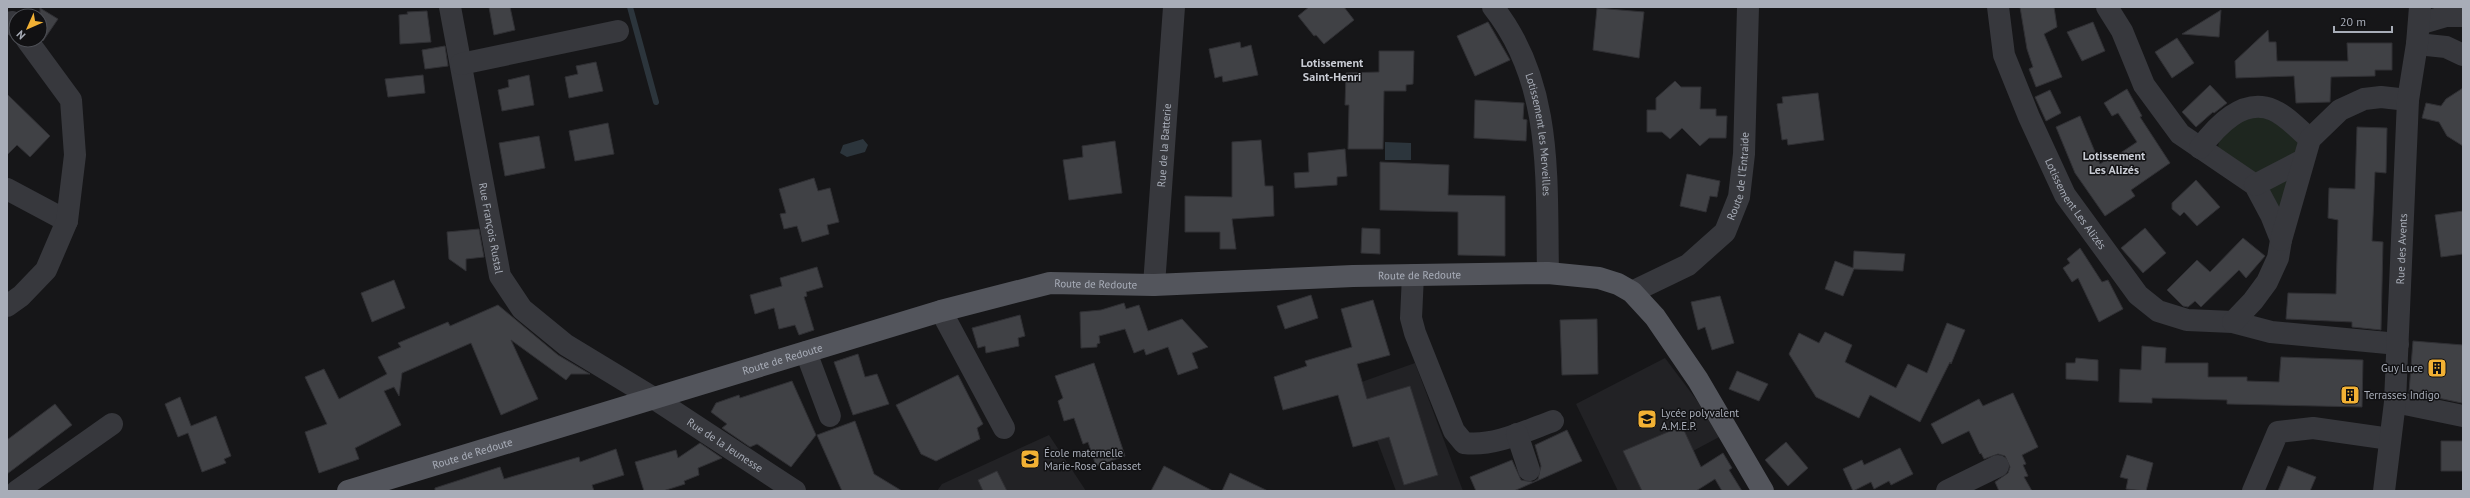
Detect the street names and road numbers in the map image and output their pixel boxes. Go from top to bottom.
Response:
street label: Lotissement les Merveilles [1522,71,1554,197]
street label: Rue de la Batterie [1154,102,1174,188]
street label: Route de l'Entraide [1724,131,1752,222]
street label: Lotissement Les Alizés [2042,156,2109,252]
street label: Rue François Rustal [476,181,507,276]
street label: Rue des Avents [2393,213,2410,285]
street label: Route de Redoute [1378,267,1462,283]
street label: Route de Redoute [1054,276,1138,292]
street label: Route de Redoute [741,340,825,378]
street label: Rue de la Jeunesse [684,415,766,475]
street label: Route de Redoute [431,434,515,472]

